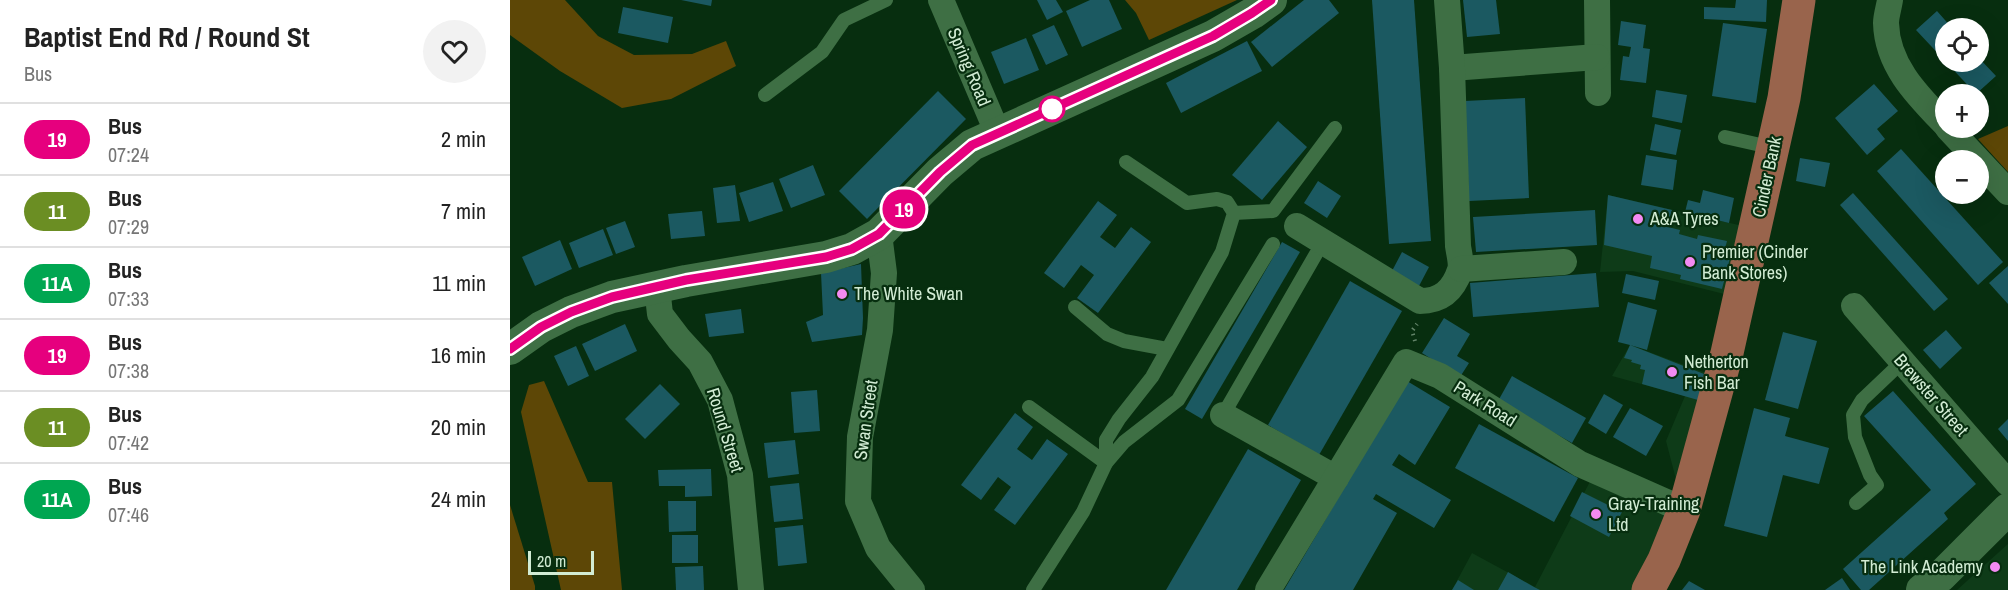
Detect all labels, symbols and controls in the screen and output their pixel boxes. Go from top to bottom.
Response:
text: Baptist End Rd / Round St [24,18,310,56]
map controls [1935,18,1989,204]
button: locate [1935,18,1989,72]
button: heart [423,20,486,83]
street label: Spring Road [942,24,997,110]
text: Bus [24,60,52,87]
button: + [1935,84,1989,138]
unlabelled marker [1039,96,1065,122]
text: Bus [108,111,142,141]
text: 2 min [441,124,486,154]
text: 19 [47,125,67,154]
street label: Cinder Bank [1746,134,1787,220]
text: 07:24 [108,141,149,168]
button: − [1935,150,1989,204]
text: Bus [108,183,142,213]
line badge: 19 [877,190,931,228]
text: 19 [894,195,914,224]
text: 7 min [441,196,486,226]
text: 11 [48,197,66,226]
place label: A&A Tyres [1649,206,1719,231]
marker: A&A Tyres [1631,212,1645,226]
text: 07:29 [108,213,149,240]
place label: Premier (Cinder Bank Stores) [1702,239,1808,285]
text: Bus [108,255,142,285]
marker: Premier (Cinder Bank Stores) [1683,255,1697,269]
text: 11 min [432,268,486,298]
text: 11A [42,269,72,298]
place label: The White Swan [854,281,963,306]
text: 07:33 [108,285,149,312]
marker: The White Swan [835,287,849,301]
text: Bus [108,327,142,357]
text: 16 min [431,340,486,370]
text: 19 [47,341,67,370]
street label: Brewster Street [1889,348,1974,441]
place label: Netherton Fish Bar [1684,349,1749,395]
text: 07:38 [108,357,149,384]
marker: Netherton Fish Bar [1665,365,1679,379]
street label: Park Road [1449,374,1521,433]
street label: Swan Street [848,378,883,461]
street label: Round Street [701,385,750,475]
text: Bus [108,399,142,429]
text: 20 min [431,412,486,442]
text: 11 [48,413,66,442]
text: 07:42 [108,429,149,456]
text: Bus [108,471,142,501]
text: 24 min [431,484,486,514]
text: 11A [42,485,72,514]
place label: Gray-Training Ltd [1608,491,1700,537]
text: 07:46 [108,501,149,528]
marker: Gray-Training Ltd [1589,507,1603,521]
scale bar [528,548,594,576]
text: 20 m [537,550,566,572]
place label: The Link Academy [1861,554,1984,579]
marker: The Link Academy [1988,560,2002,574]

